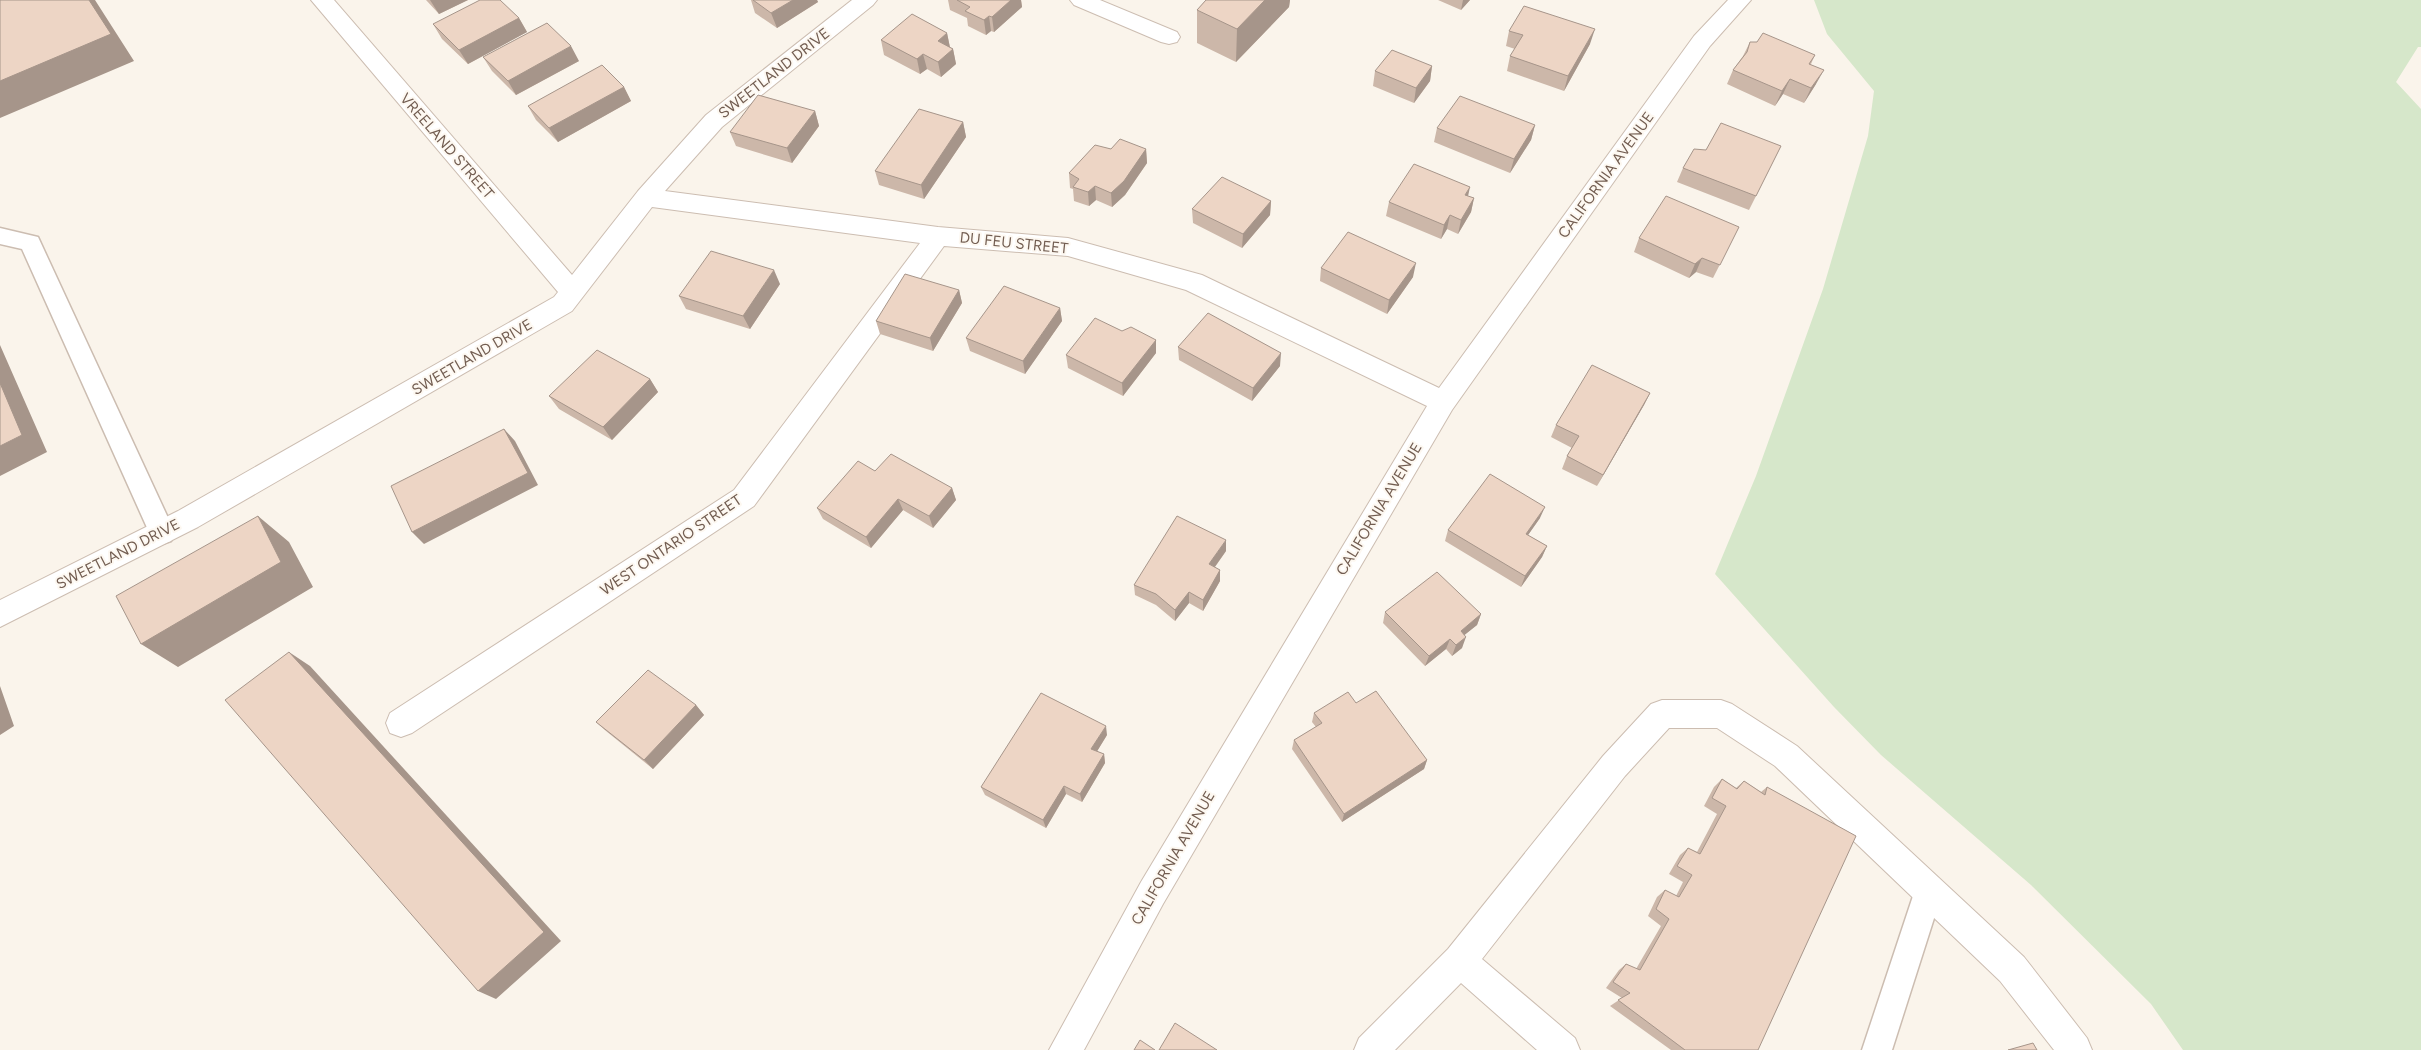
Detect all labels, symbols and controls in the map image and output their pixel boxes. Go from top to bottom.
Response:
street label: SWEETLAND DRIVE [715,24,833,122]
street label: VREELAND STREET [396,90,498,203]
street label: CALIFORNIA AVENUE [1554,108,1658,242]
street label: DU FEU STREET [959,228,1070,258]
street label: SWEETLAND DRIVE [408,315,536,399]
street label: CALIFORNIA AVENUE [1332,439,1426,579]
street label: WEST ONTARIO STREET [597,490,746,599]
street label: SWEETLAND DRIVE [53,515,183,593]
street label: CALIFORNIA AVENUE [1127,788,1219,928]

